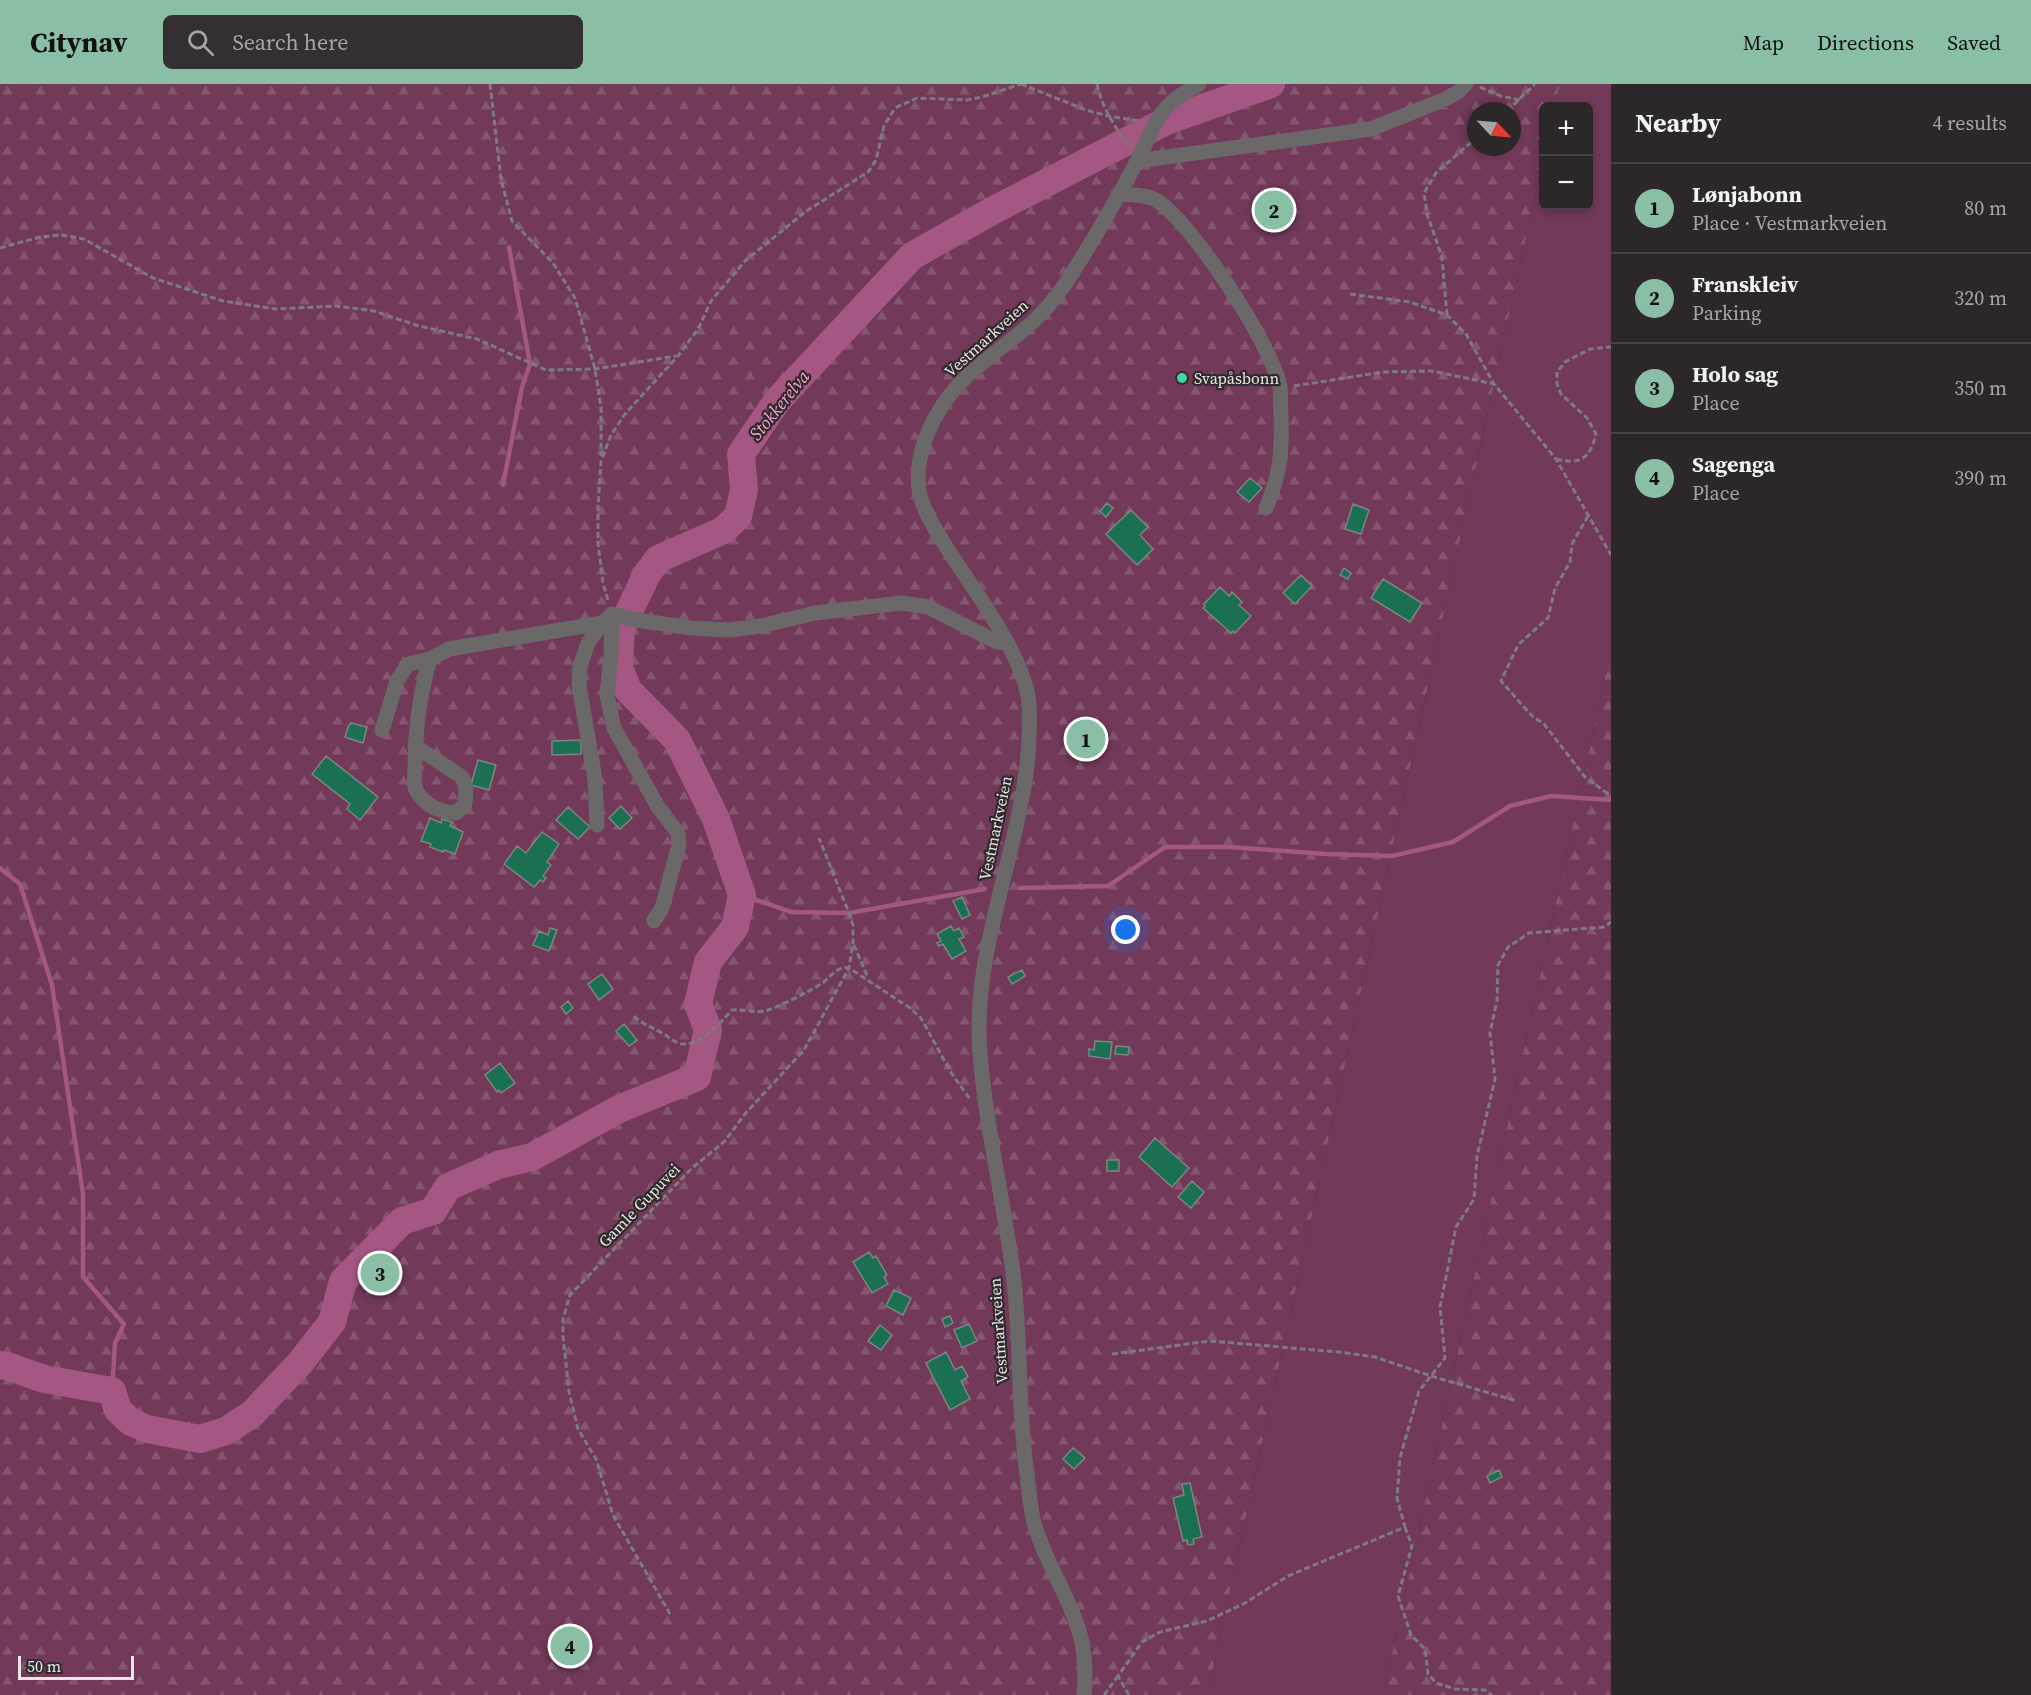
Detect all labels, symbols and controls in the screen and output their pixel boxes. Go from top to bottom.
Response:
search box [163,15,583,69]
text: Citynav [30,23,127,61]
icon: search [184,26,217,59]
text: Search here [232,27,349,57]
text: Map [1743,28,1784,57]
text: Directions [1817,28,1914,57]
text: Saved [1947,28,2001,57]
north arrow [1467,102,1521,156]
map controls [1539,102,1593,210]
button: + [1539,102,1593,156]
text: Nearby [1635,105,1721,141]
text: 4 results [1932,109,2007,137]
button: − [1539,156,1593,210]
text: Lønjabonn [1692,179,1802,209]
pin: 2 [1254,188,1294,232]
text: 1 [1649,194,1660,222]
text: 80 m [1964,194,2007,222]
text: Place · Vestmarkveien [1692,209,1887,237]
text: Franskleiv [1692,269,1799,299]
text: 2 [1649,284,1660,312]
text: 320 m [1954,284,2007,312]
street label: Vestmarkveien [939,294,1033,382]
text: Parking [1692,299,1761,327]
text: Holo sag [1692,359,1778,389]
water label: Stokkerelva [743,364,815,445]
place label: Svapåsbonn [1194,367,1279,389]
marker: Svapåsbonn [1175,371,1189,385]
text: 3 [1649,374,1660,402]
text: 350 m [1954,374,2007,402]
text: Place [1692,389,1740,417]
text: Sagenga [1692,449,1775,479]
text: 4 [1649,464,1660,492]
text: 390 m [1954,464,2007,492]
text: Place [1692,479,1740,507]
pin: 1 [1066,716,1106,762]
street label: Vestmarkveien [973,773,1017,882]
your location [1111,915,1140,944]
street label: Gamle Gupuvei [593,1158,685,1252]
pin: 3 [360,1250,400,1296]
street label: Vestmarkveien [983,1277,1013,1385]
pin: 4 [550,1624,590,1668]
scale bar [18,1653,134,1680]
text: 50 m [27,1655,61,1677]

